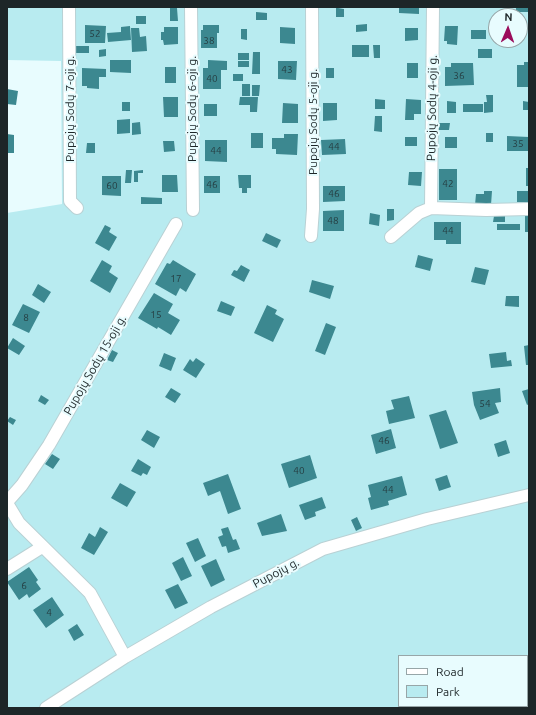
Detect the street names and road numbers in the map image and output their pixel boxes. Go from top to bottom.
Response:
street label: Pupojų Sodų 4-oji g. [424,55,440,161]
street label: Pupojų Sodų 7-oji g. [63,56,77,162]
street label: Pupojų Sodų 6-oji g. [185,56,199,162]
street label: Pupojų Sodų 5-oji g. [306,69,320,175]
street label: Pupojų Sodų 15-oji g. [61,312,129,418]
street label: Pupojų g. [250,555,302,591]

